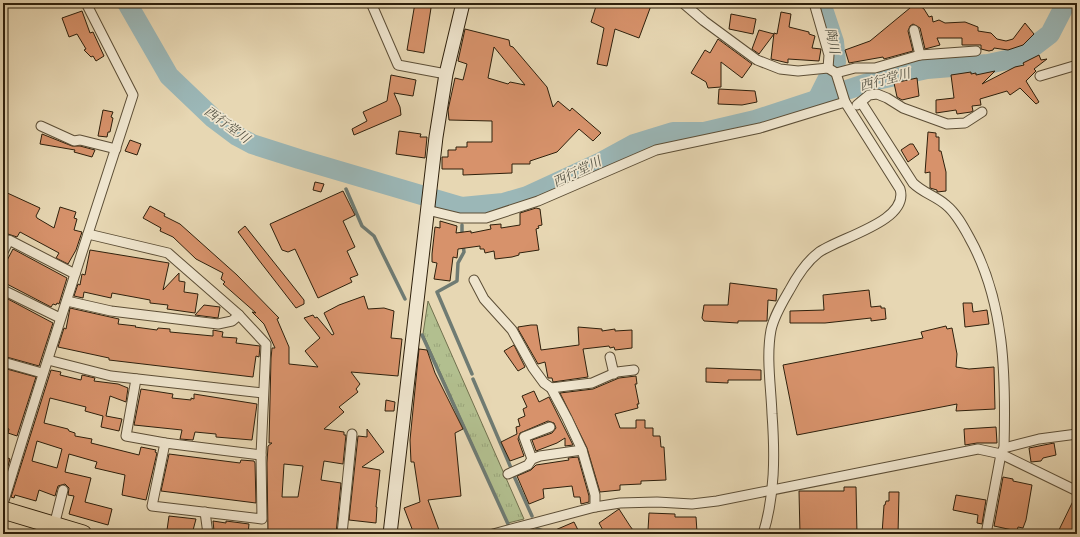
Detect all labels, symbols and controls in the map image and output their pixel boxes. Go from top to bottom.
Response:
water label: 陶川 [820,26,844,58]
water label: 西行堂川 [858,64,914,95]
water label: 西行堂川 [201,102,255,149]
water label: 西行堂川 [550,152,606,191]

